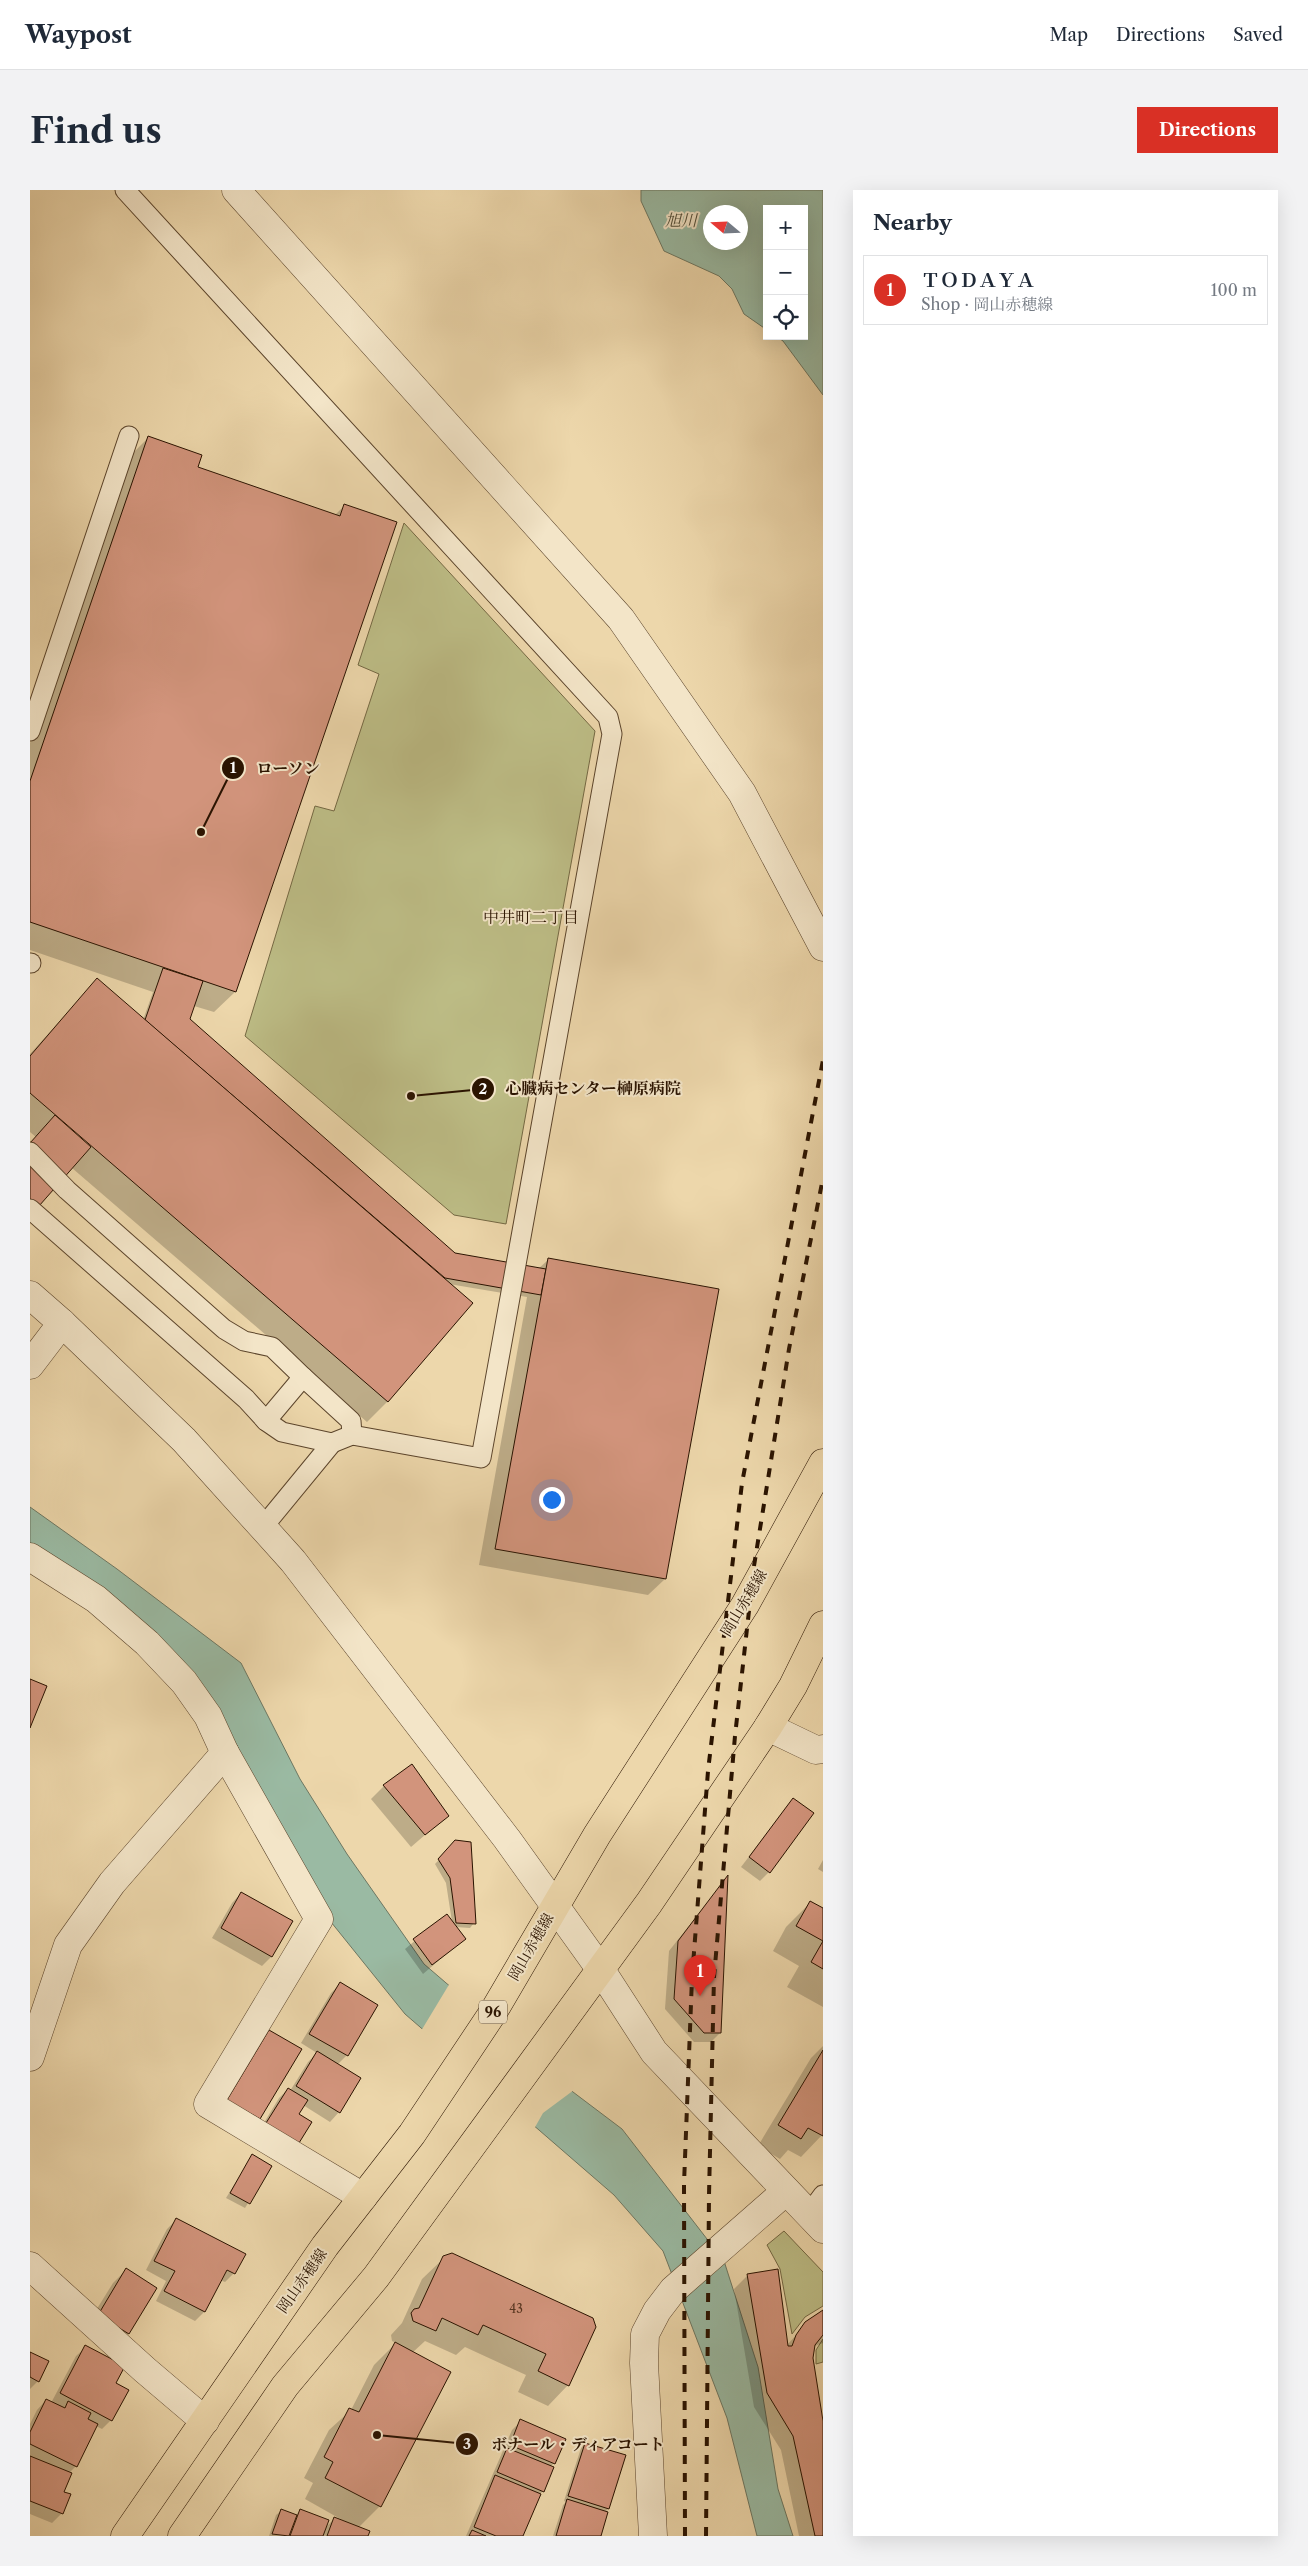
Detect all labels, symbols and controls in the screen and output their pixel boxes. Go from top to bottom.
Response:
text: Waypost [25,20,132,49]
text: Map [1049,24,1088,46]
text: Directions [1116,24,1205,46]
text: Saved [1233,24,1283,46]
button: Directions [1137,107,1278,153]
text: Find us [30,109,162,152]
north arrow [703,205,748,250]
map controls [763,205,808,340]
button: + [763,205,808,250]
water label: 旭川 [665,210,699,230]
text: Nearby [873,210,952,235]
button: − [763,250,808,295]
text: ＴＯＤＡＹＡ [921,269,1035,292]
text: 1 [886,280,894,300]
text: 100 m [1211,280,1257,300]
text: Shop · 岡山赤穂線 [921,294,1053,314]
button: locate [763,295,808,340]
callout: ローソン [221,753,330,784]
text: 1 [230,758,237,777]
text: ローソン [256,758,320,778]
district label: 中井町二丁目 [483,907,579,927]
callout: 心臓病センター榊原病院 [470,1073,691,1104]
text: 心臓病センター榊原病院 [505,1078,681,1098]
text: 2 [479,1079,488,1098]
your location [539,1487,565,1513]
street label: 岡山赤穂線 [716,1566,771,1640]
street label: 岡山赤穂線 [504,1910,558,1984]
pin: 1 [684,1955,716,1996]
road number: 96 [479,2000,507,2024]
street label: 岡山赤穂線 [272,2245,331,2317]
house number: 43 [509,2301,523,2316]
callout: ボナール・ディアコート [455,2429,676,2460]
text: 3 [463,2434,471,2453]
text: ボナール・ディアコート [491,2434,665,2454]

